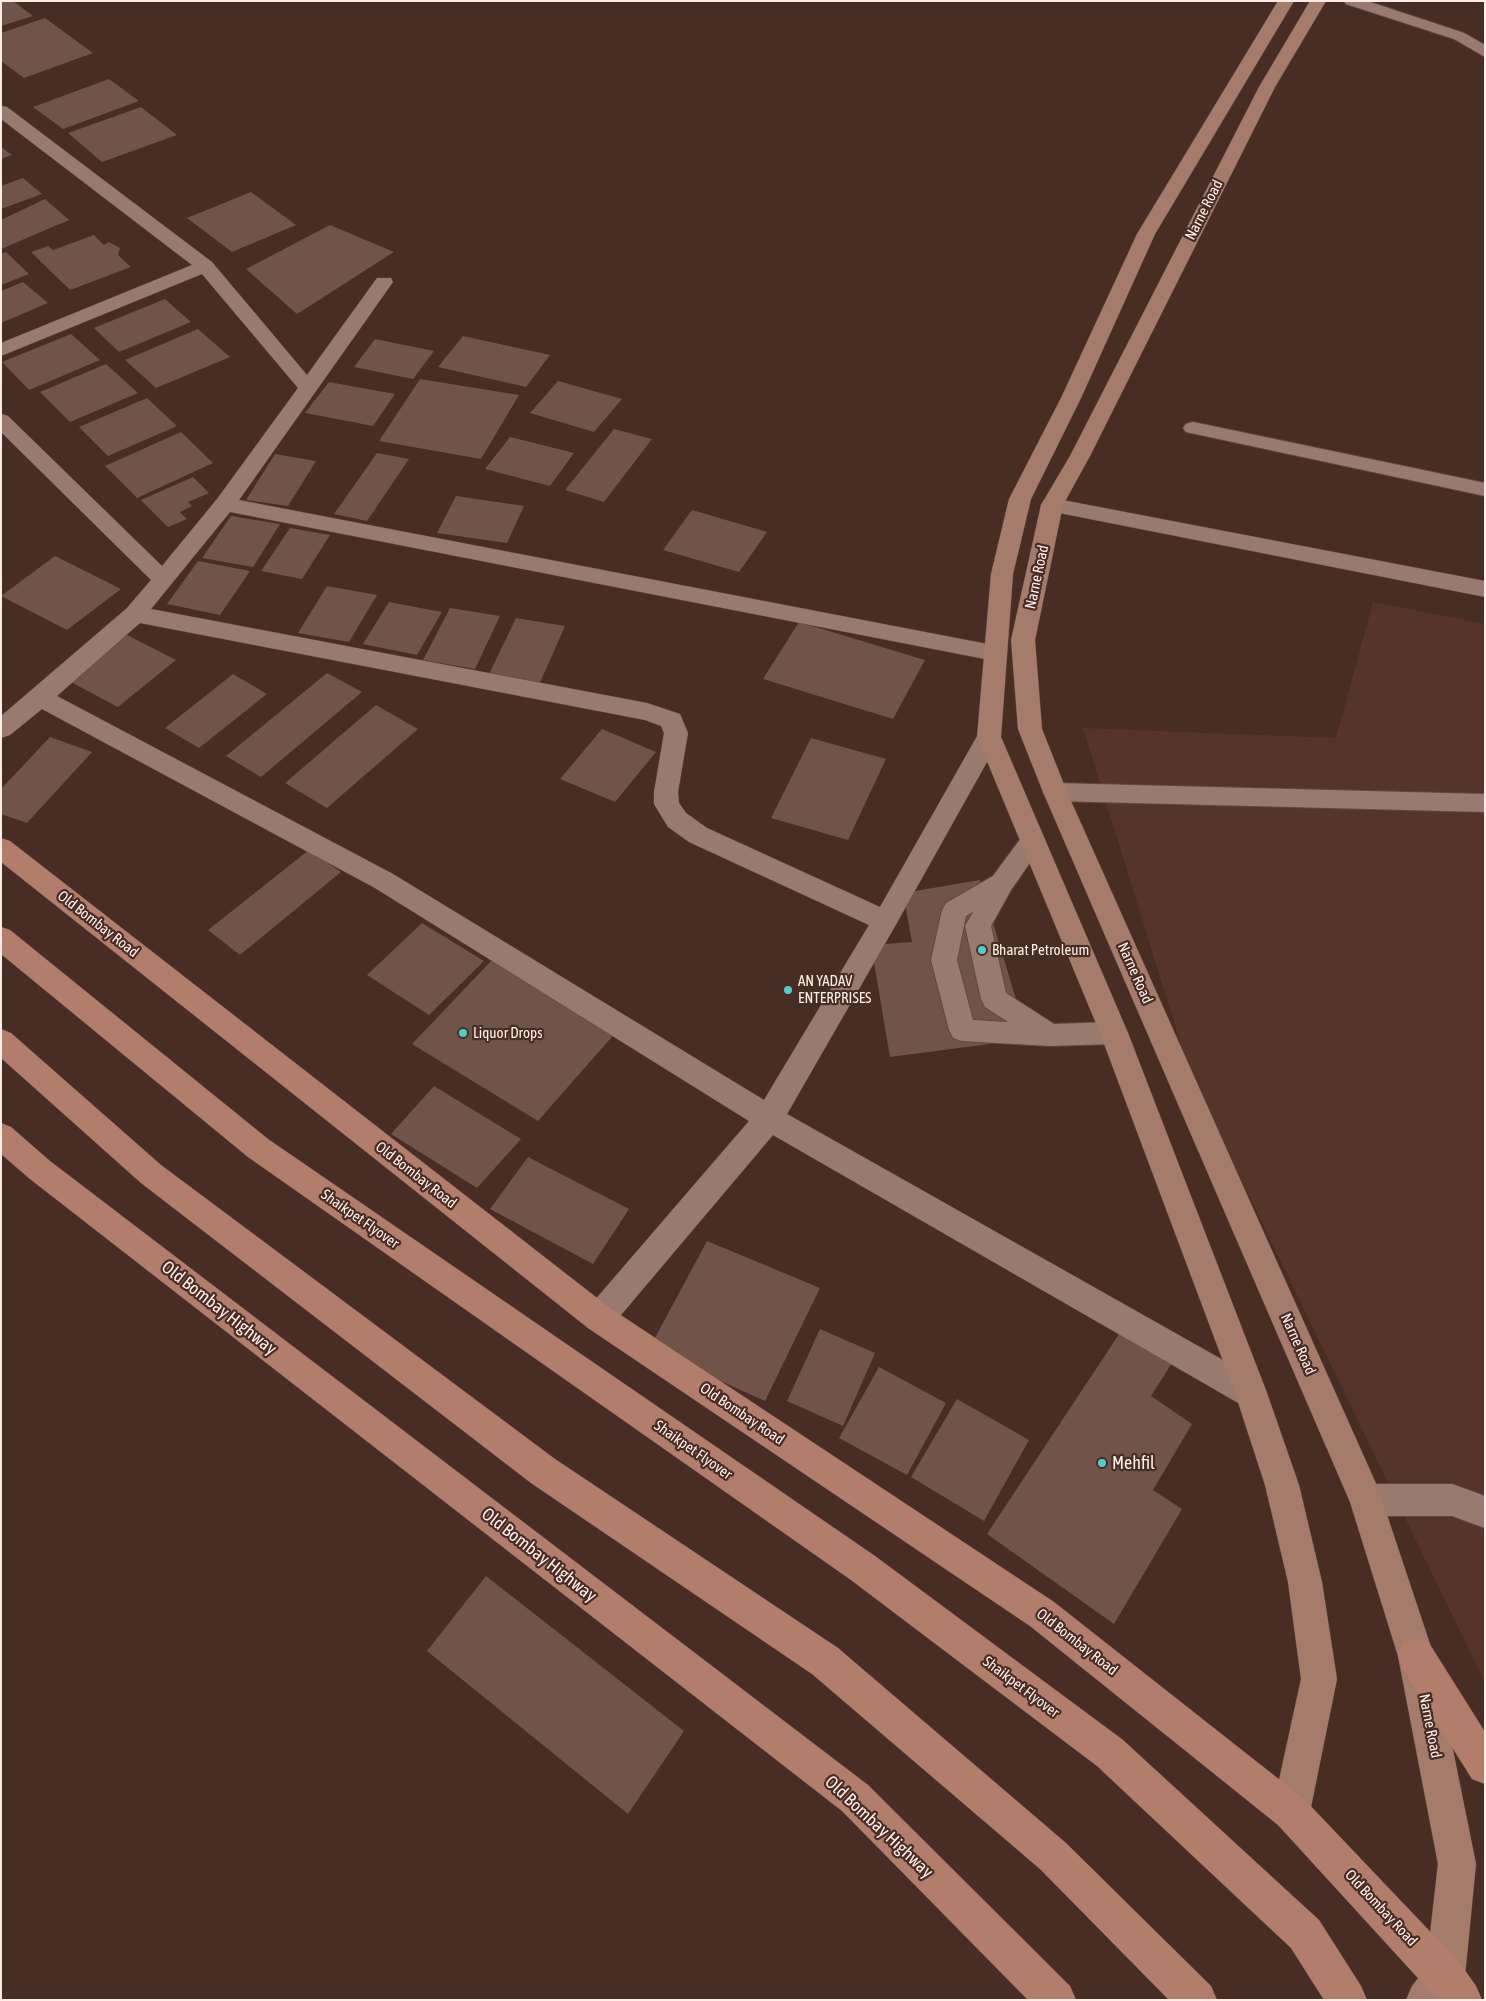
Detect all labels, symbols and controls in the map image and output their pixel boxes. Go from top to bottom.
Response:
street label: Narne Road [1181,177,1227,243]
street label: Narne Road [1021,543,1053,611]
street label: Old Bombay Road [54,887,142,961]
street label: Narne Road [1114,940,1156,1006]
place label: Bharat Petroleum [992,941,1089,959]
marker: Bharat Petroleum [976,944,988,956]
place label: AN YADAV ENTERPRISES [798,972,871,1007]
marker: AN YADAV ENTERPRISES [782,984,794,996]
place label: Liquor Drops [473,1024,542,1042]
marker: Liquor Drops [457,1027,469,1039]
street label: Old Bombay Road [372,1138,460,1212]
street label: Shaikpet Flyover [318,1186,402,1252]
street label: Old Bombay Highway [157,1256,281,1360]
street label: Narne Road [1277,1311,1319,1377]
street label: Old Bombay Road [696,1379,788,1449]
street label: Shaikpet Flyover [651,1417,735,1483]
place label: Mehfil [1112,1452,1155,1474]
marker: Mehfil [1096,1457,1108,1469]
street label: Old Bombay Highway [477,1503,601,1607]
street label: Old Bombay Road [1033,1605,1121,1679]
street label: Shaikpet Flyover [979,1652,1063,1722]
street label: Narne Road [1415,1692,1445,1760]
street label: Old Bombay Highway [820,1771,938,1883]
street label: Old Bombay Road [1341,1866,1421,1950]

